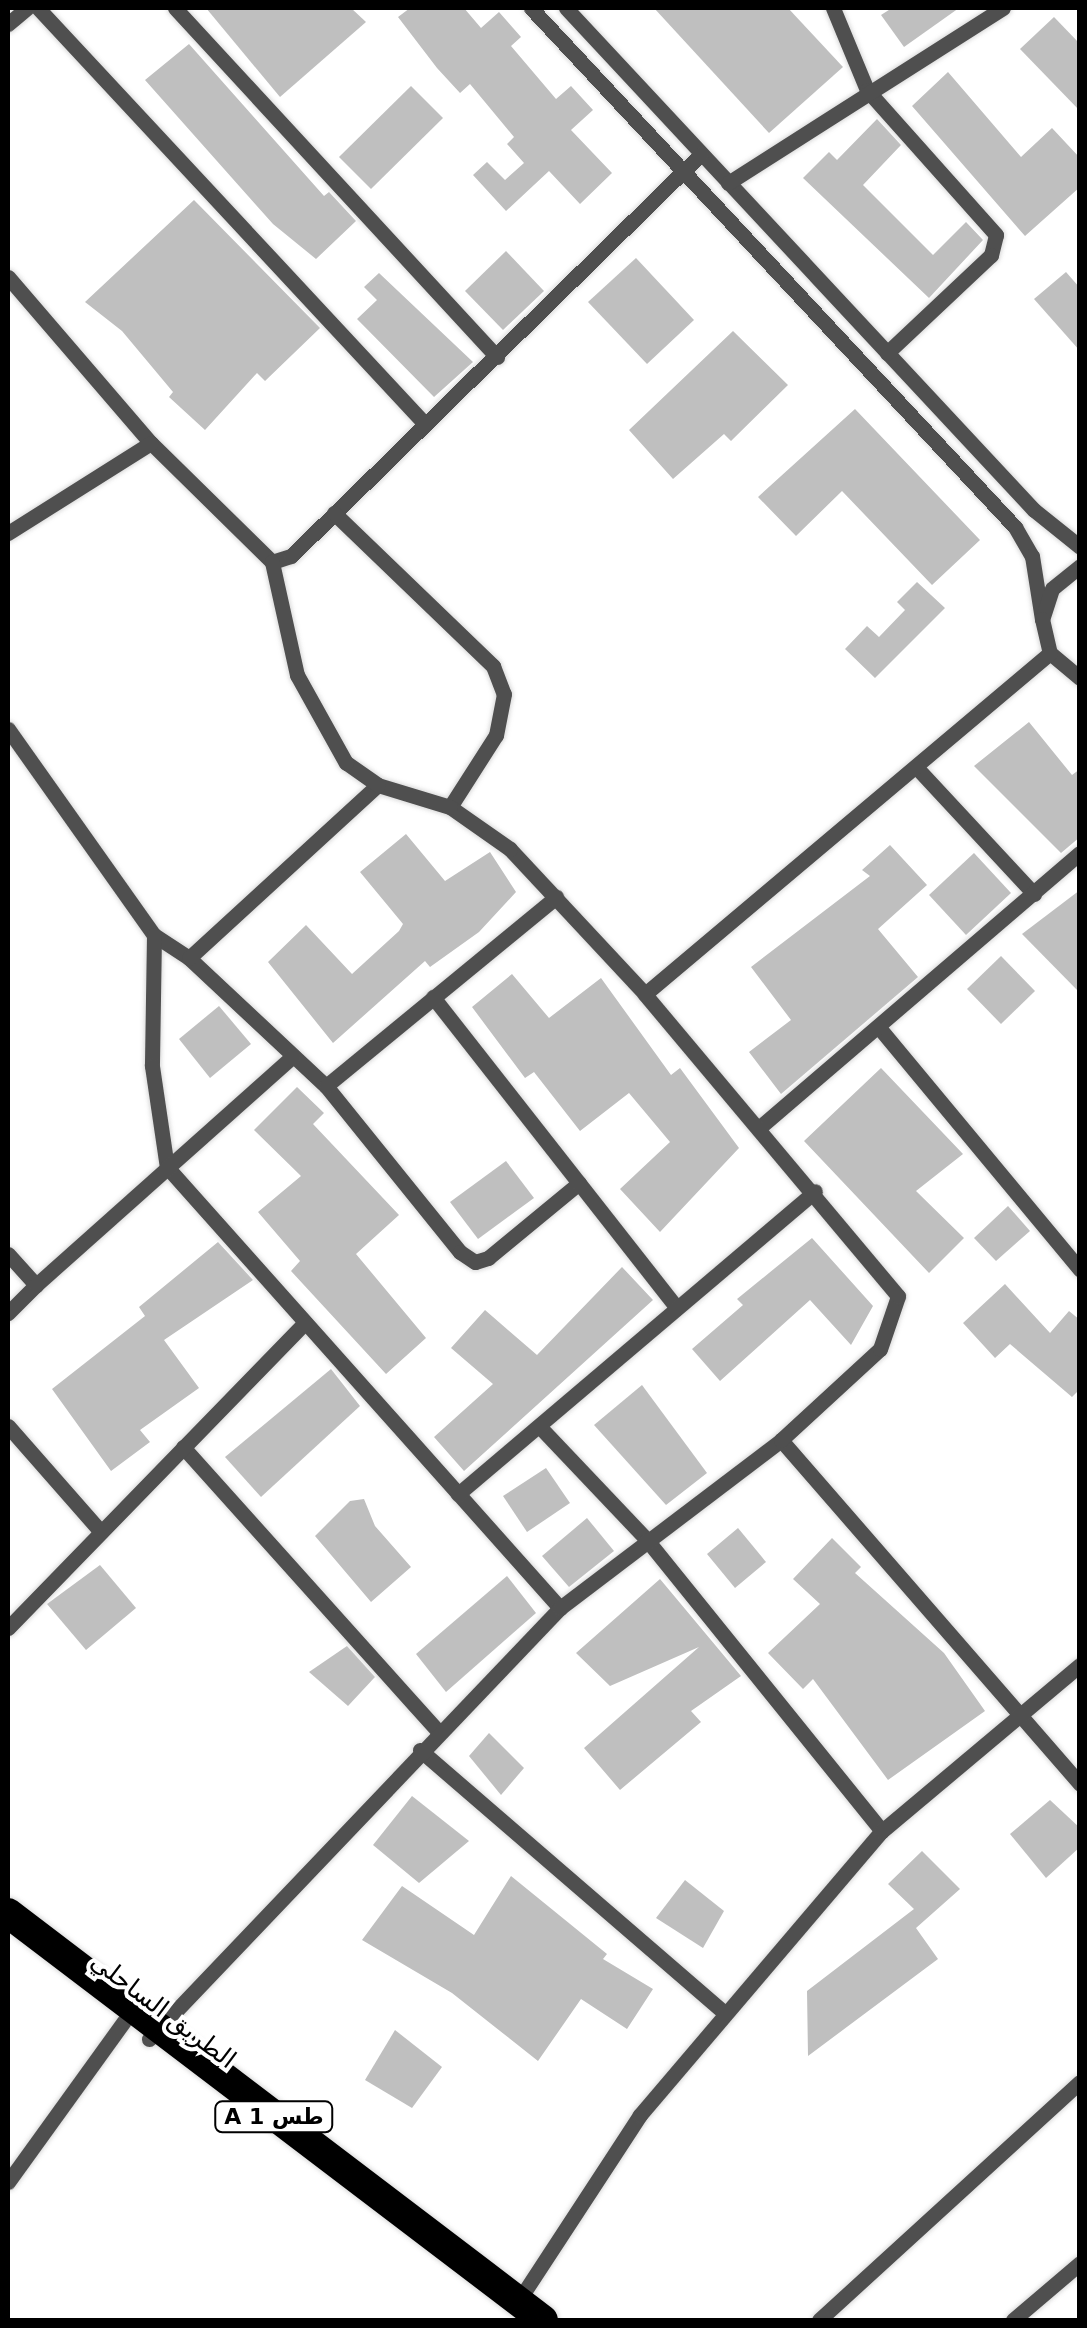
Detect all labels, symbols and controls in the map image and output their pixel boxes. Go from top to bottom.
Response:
street label: الطريق الساحلي [85,1947,241,2075]
road number: A 1 طس [214,2100,334,2134]

